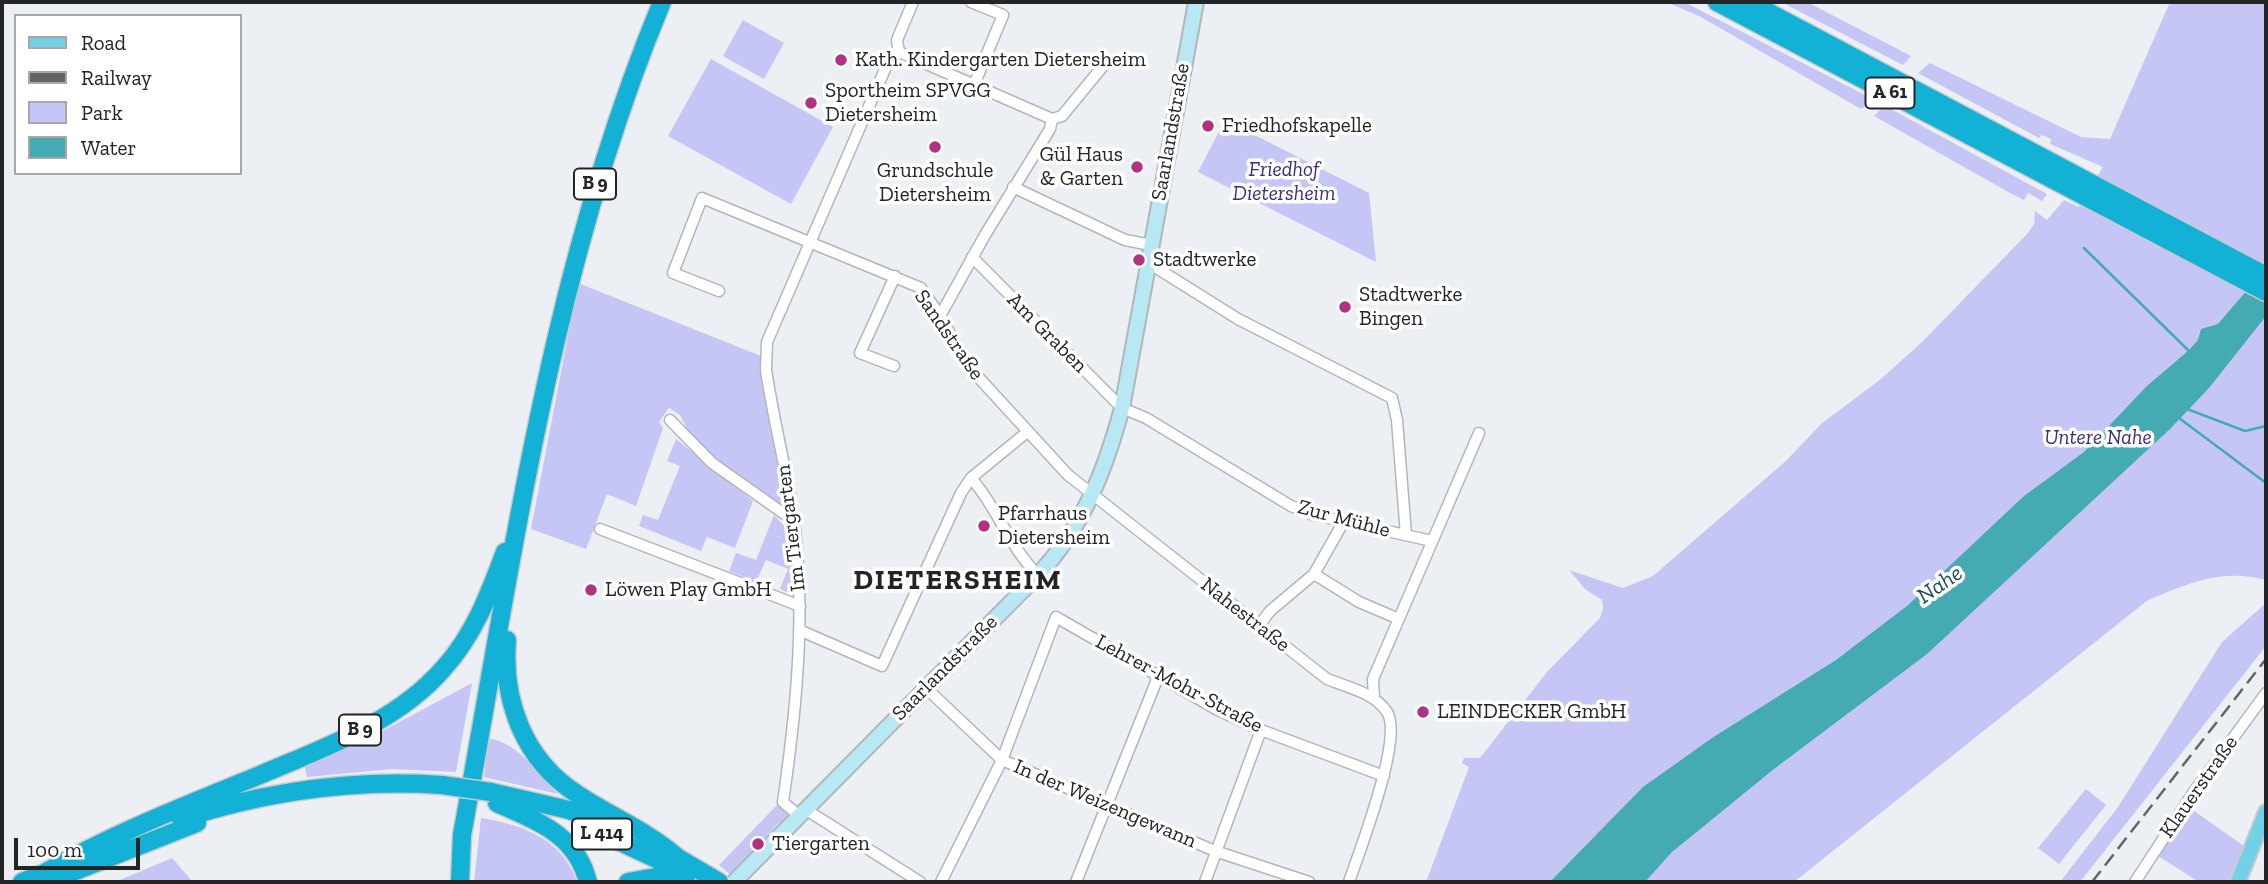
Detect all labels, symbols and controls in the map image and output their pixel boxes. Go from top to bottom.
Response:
legend [14,14,242,175]
text: Road [81,30,126,55]
place label: Kath. Kindergarten Dietersheim [855,47,1146,73]
marker: Kath. Kindergarten Dietersheim [833,52,849,68]
street label: Saarlandstraße [1147,61,1195,203]
text: Railway [81,65,152,90]
place label: Sportheim SPVGG Dietersheim [825,78,991,128]
road number: A 61 [1866,78,1914,108]
marker: Sportheim SPVGG Dietersheim [803,95,819,111]
text: Park [81,100,123,125]
place label: Friedhofskapelle [1222,113,1372,139]
marker: Friedhofskapelle [1200,118,1216,134]
text: Water [81,135,136,160]
marker: Grundschule Dietersheim [927,139,943,155]
place label: Gül Haus & Garten [1040,142,1123,192]
park label: Friedhof Dietersheim [1233,157,1335,207]
place label: Grundschule Dietersheim [877,158,993,208]
marker: Gül Haus & Garten [1129,159,1145,175]
road number: B 9 [574,168,616,200]
place label: Stadtwerke [1153,247,1256,273]
marker: Stadtwerke [1131,252,1147,268]
place label: Stadtwerke Bingen [1359,282,1462,332]
street label: Sandstraße [909,285,989,385]
street label: Am Graben [1002,288,1092,378]
marker: Stadtwerke Bingen [1337,299,1353,315]
park label: Untere Nahe [2044,425,2152,451]
street label: Im Tiergarten [771,463,811,593]
street label: Zur Mühle [1295,495,1393,543]
place label: Pfarrhaus Dietersheim [998,501,1110,551]
marker: Pfarrhaus Dietersheim [976,518,992,534]
water label: Nahe [1912,560,1968,610]
district label: DIETERSHEIM [855,564,1061,598]
street label: Nahestraße [1195,572,1295,658]
place label: Löwen Play GmbH [605,577,772,603]
marker: Löwen Play GmbH [583,582,599,598]
street label: Saarlandstraße [887,610,1003,726]
street label: Lehrer-Mohr-Straße [1091,629,1267,739]
place label: LEINDECKER GmbH [1437,699,1626,725]
marker: LEINDECKER GmbH [1415,704,1431,720]
road number: B 9 [339,715,381,746]
street label: Klauerstraße [2154,731,2244,843]
street label: In der Weizengewann [1010,754,1200,854]
road number: L 414 [572,818,632,849]
scale bar [18,824,144,868]
place label: Tiergarten [772,831,870,857]
marker: Tiergarten [750,836,766,852]
text: 100 m [27,837,82,862]

